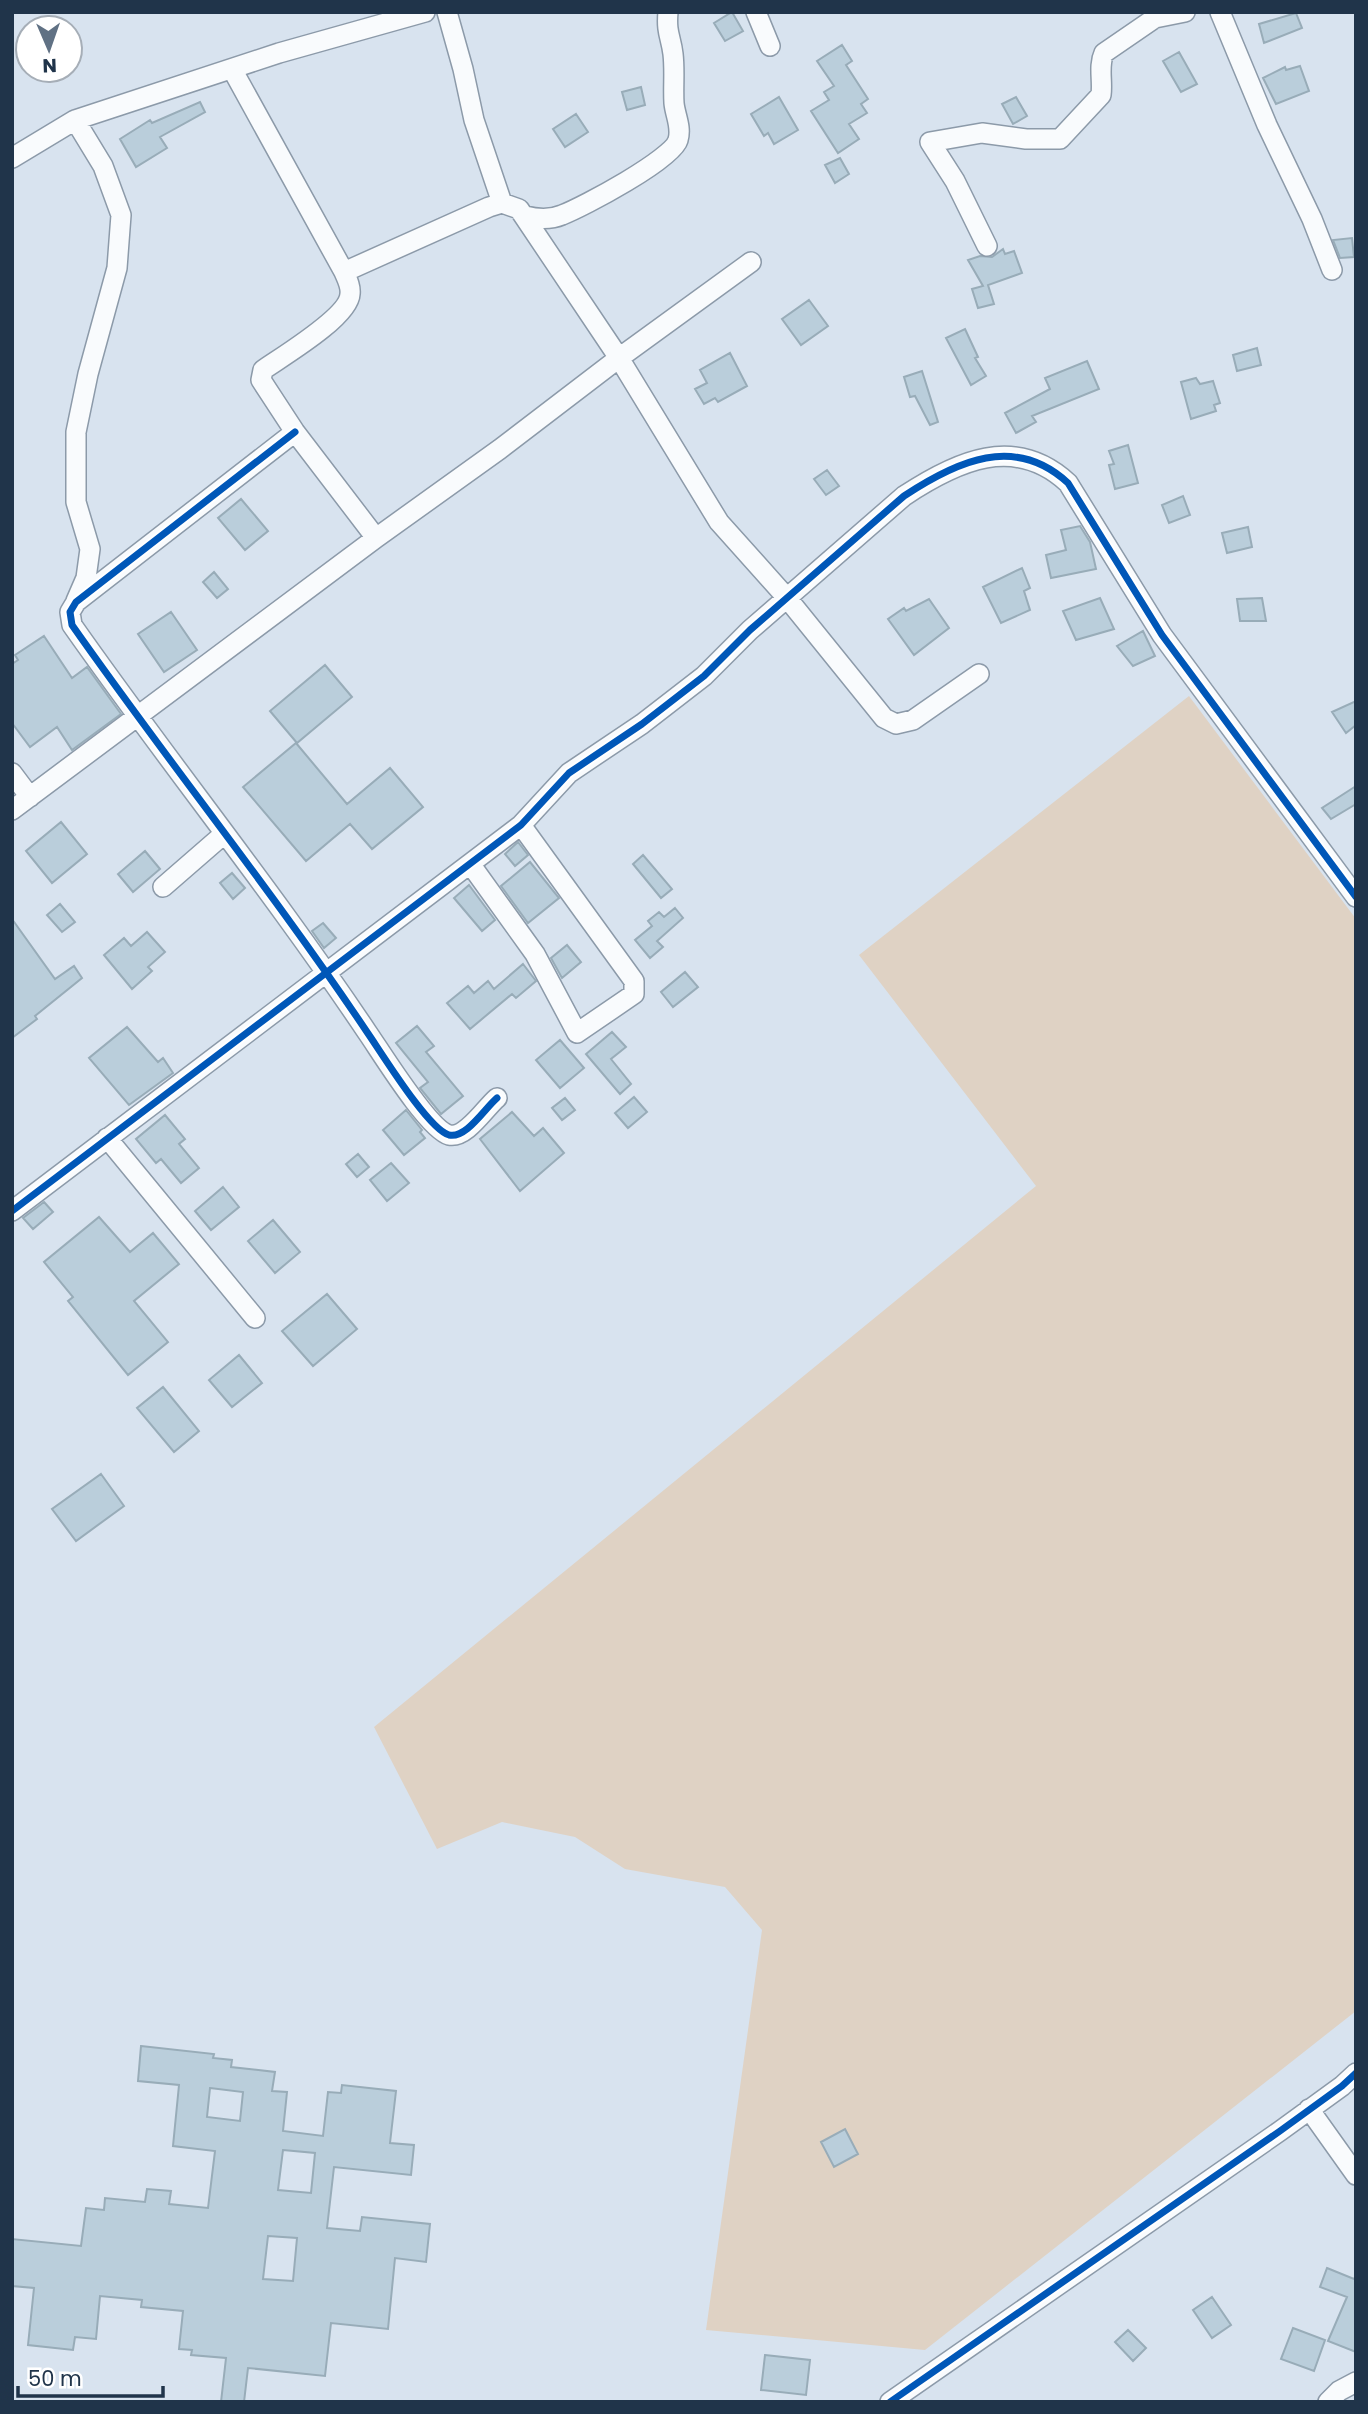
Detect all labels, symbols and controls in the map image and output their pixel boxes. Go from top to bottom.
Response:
north arrow [14,14,84,84]
text: N [42,52,57,79]
scale bar [18,2354,163,2398]
text: 50 m [28,2364,82,2393]

